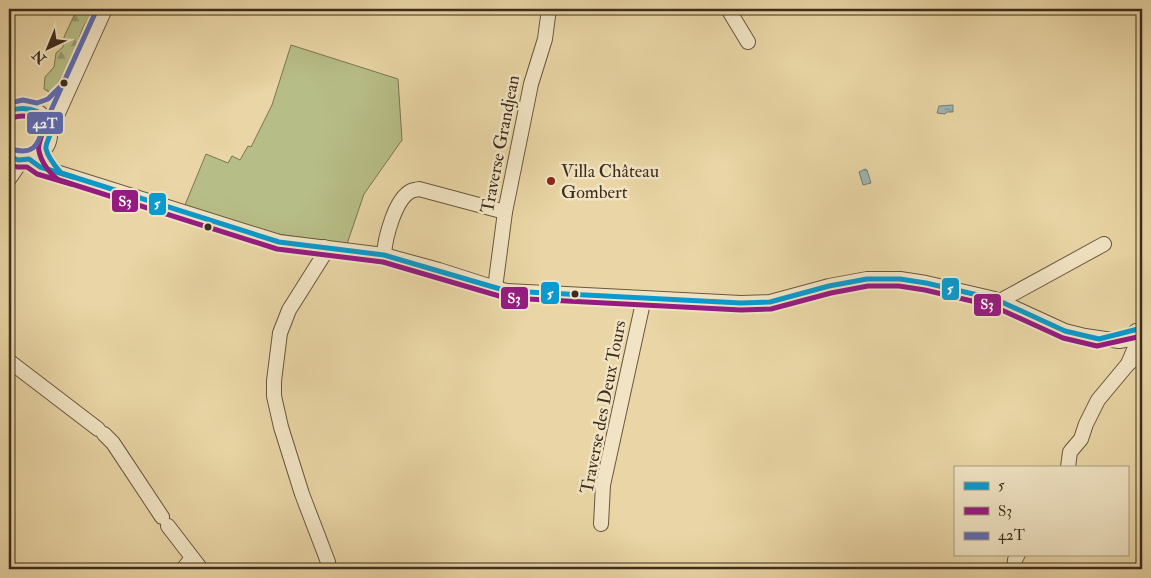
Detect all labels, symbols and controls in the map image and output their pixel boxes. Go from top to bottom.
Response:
north arrow [22,22,72,72]
text: N [29,46,50,68]
street label: Traverse Grandjean [476,73,525,215]
unlabelled marker [59,78,69,88]
line badge: 42T [26,111,64,135]
text: 42T [31,115,58,132]
place label: Villa Château Gombert [561,160,659,204]
marker: Villa Château Gombert [545,175,557,187]
line badge: S3 [111,189,139,213]
line badge: 5 [148,192,167,216]
text: S3 [118,193,132,210]
text: 5 [154,195,161,212]
unlabelled marker [203,222,213,232]
line badge: 5 [941,277,960,301]
text: 5 [947,280,954,297]
line badge: 5 [540,281,560,305]
text: 5 [547,285,554,302]
line badge: S3 [500,286,529,310]
unlabelled marker [570,289,580,299]
text: S3 [507,290,521,307]
line badge: S3 [973,293,1002,317]
text: S3 [980,296,994,313]
street label: Traverse des Deux Tours [575,318,632,496]
legend [954,466,1128,556]
text: 5 [998,476,1005,495]
text: S3 [998,502,1012,521]
text: 42T [998,526,1025,545]

